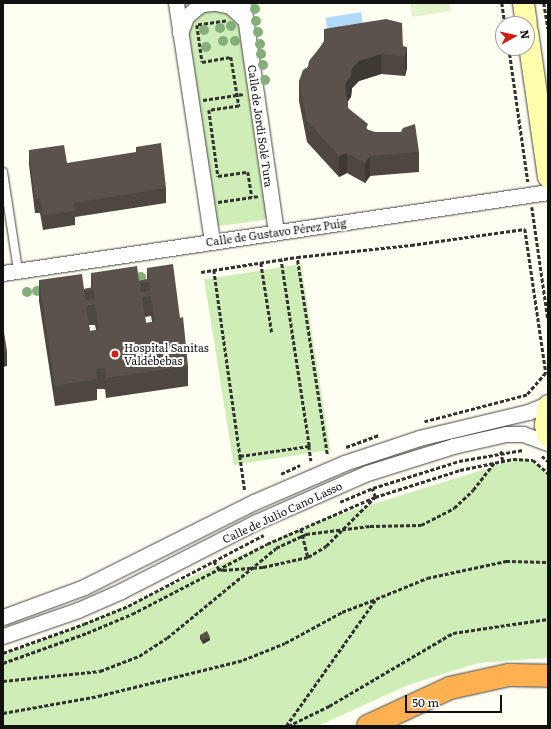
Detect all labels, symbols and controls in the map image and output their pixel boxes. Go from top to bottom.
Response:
north arrow [495,16,535,56]
text: N [517,29,534,40]
street label: Calle de Jordi Solé Tura [246,64,276,188]
street label: Calle de Gustavo Pérez Puig [205,216,347,248]
place label: Hospital Sanitas Valdebebas [124,341,209,367]
marker: Hospital Sanitas Valdebebas [109,348,121,360]
street label: Calle de Julio Cano Lasso [220,478,344,546]
scale bar [407,687,504,713]
text: 50 m [412,693,439,711]

